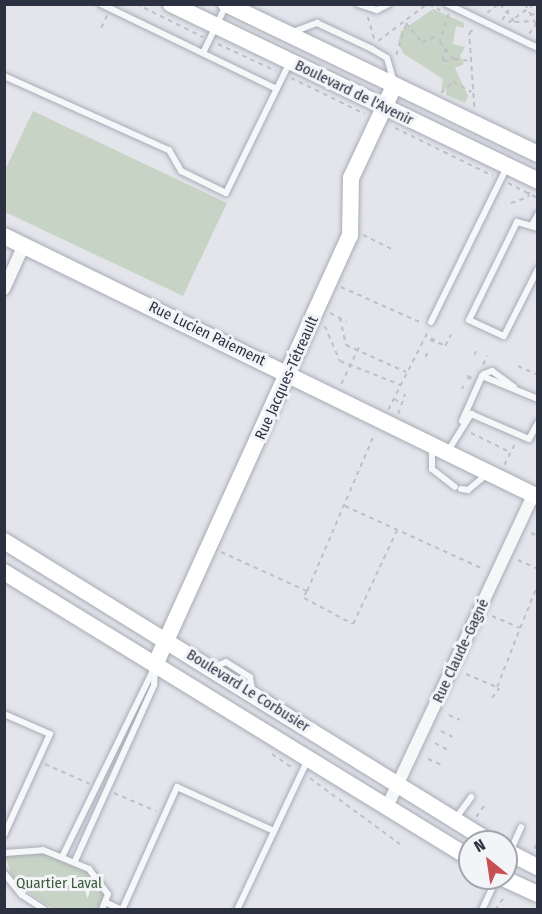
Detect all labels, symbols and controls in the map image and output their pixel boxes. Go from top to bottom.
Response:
street label: Boulevard de l'Avenir [292,57,416,129]
street label: Rue Lucien Paiement [146,298,268,370]
street label: Rue Jacques-Tétreault [252,313,322,443]
street label: Rue Claude-Gagné [429,596,493,706]
street label: Boulevard Le Corbusier [183,646,313,736]
north arrow [458,830,518,890]
text: N [471,835,489,856]
park label: Quartier Laval [16,875,102,893]

